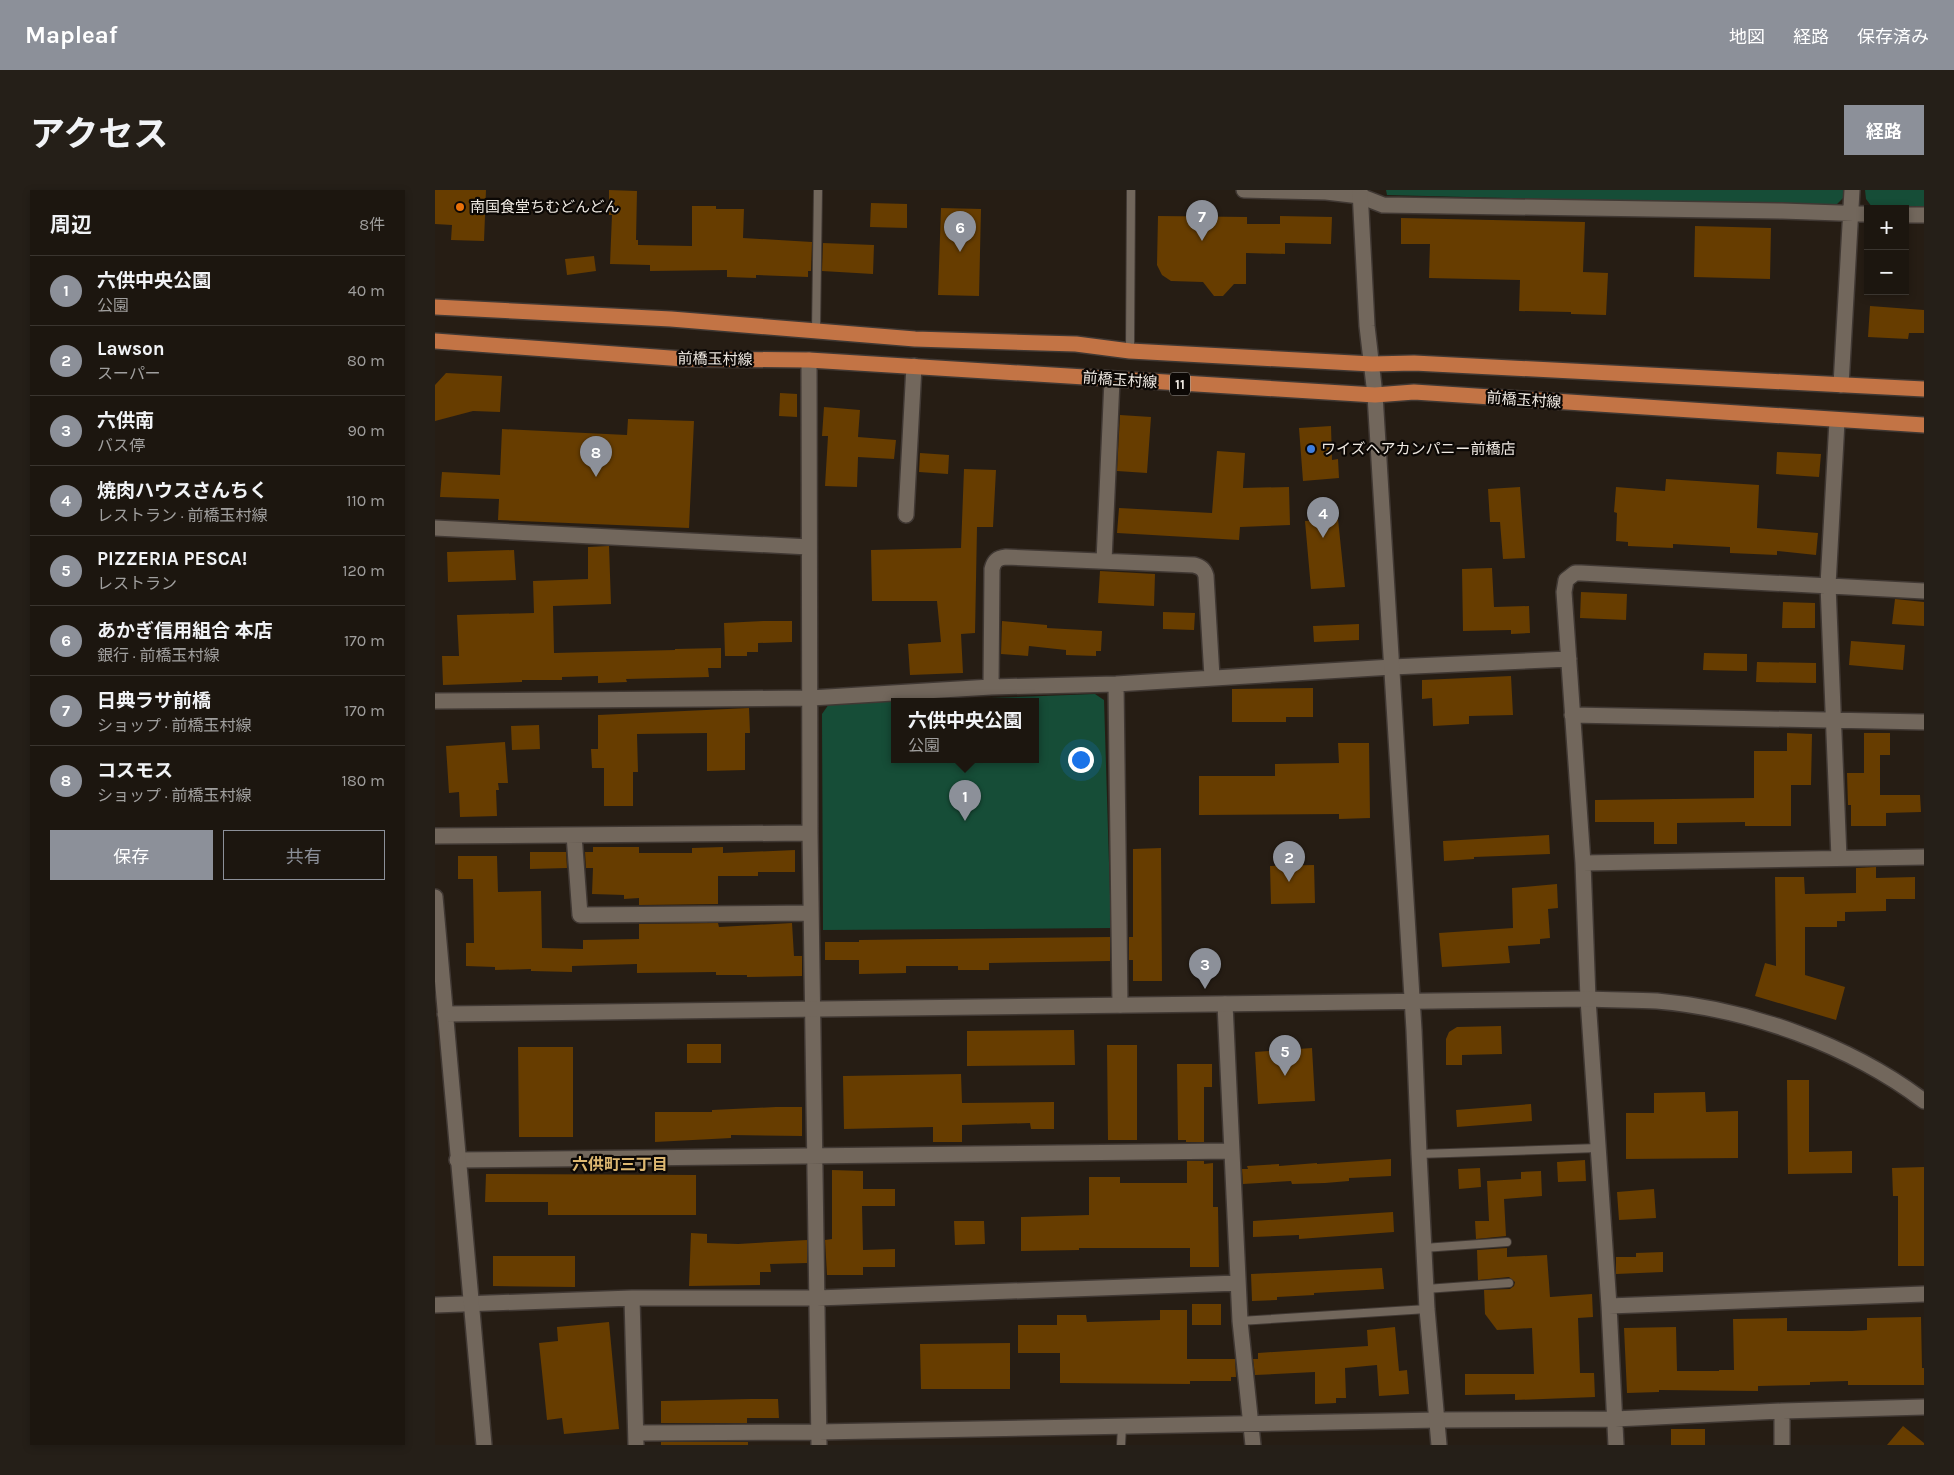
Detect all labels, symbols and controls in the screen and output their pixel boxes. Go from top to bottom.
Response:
text: Mapleaf [25,21,118,49]
text: 地図 [1729,26,1765,48]
text: 経路 [1793,26,1829,48]
text: 保存済み [1857,26,1929,48]
button: 経路 [1844,105,1924,155]
text: アクセス [30,114,168,155]
place label: 南国食堂ちむどんどん [470,198,620,216]
pin: 7 [1186,200,1218,241]
marker: 南国食堂ちむどんどん [454,201,466,213]
map controls [1864,205,1909,295]
button: + [1864,205,1909,250]
pin: 6 [944,211,976,252]
text: 周辺 [50,213,92,237]
text: 8件 [359,215,385,234]
button: − [1864,250,1909,295]
text: 六供中央公園 [97,270,211,292]
text: 1 [63,281,69,300]
text: 40 m [348,281,385,300]
text: 公園 [97,296,129,315]
text: Lawson [97,338,165,360]
street label: 前橋玉村線 [677,349,753,369]
text: 2 [61,351,71,370]
text: 80 m [347,351,385,370]
text: スーパー [97,364,161,383]
street label: 前橋玉村線 [1082,368,1158,392]
road number: 11 [1170,372,1190,395]
street label: 前橋玉村線 [1486,388,1562,412]
text: 六供南 [97,410,154,432]
text: 3 [61,421,71,440]
text: 90 m [347,421,385,440]
text: バス停 [97,436,145,455]
pin: 8 [580,436,612,477]
place label: ワイズヘアカンパニー前橋店 [1321,440,1516,458]
marker: ワイズヘアカンパニー前橋店 [1305,443,1317,455]
text: 焼肉ハウスさんちく [97,480,268,502]
text: 4 [61,491,71,510]
text: 110 m [346,491,385,510]
pin: 4 [1307,497,1339,538]
text: レストラン · 前橋玉村線 [97,506,267,525]
text: PIZZERIA PESCA! [97,548,247,570]
text: 5 [61,561,71,580]
text: 120 m [342,561,385,580]
text: レストラン [97,574,177,593]
text: あかぎ信用組合 本店 [97,620,273,642]
text: 6 [61,631,71,650]
text: 170 m [344,631,385,650]
text: 銀行 · 前橋玉村線 [97,646,219,665]
text: 日典ラサ前橋 [97,690,211,712]
popup [891,698,1039,763]
text: 7 [62,701,70,720]
text: 170 m [344,701,385,720]
text: 六供中央公園 [908,710,1022,732]
text: ショップ · 前橋玉村線 [97,716,251,735]
text: 公園 [908,736,940,755]
your location [1068,747,1094,773]
text: コスモス [97,760,173,782]
text: 8 [61,771,71,790]
text: 180 m [342,771,385,790]
pin: 1 [949,780,981,821]
text: ショップ · 前橋玉村線 [97,786,251,805]
button: 保存 [50,830,213,880]
button: 共有 [223,830,385,880]
pin: 2 [1273,841,1305,882]
pin: 3 [1189,948,1221,989]
pin: 5 [1269,1035,1301,1076]
district label: 六供町三丁目 [572,1155,668,1174]

